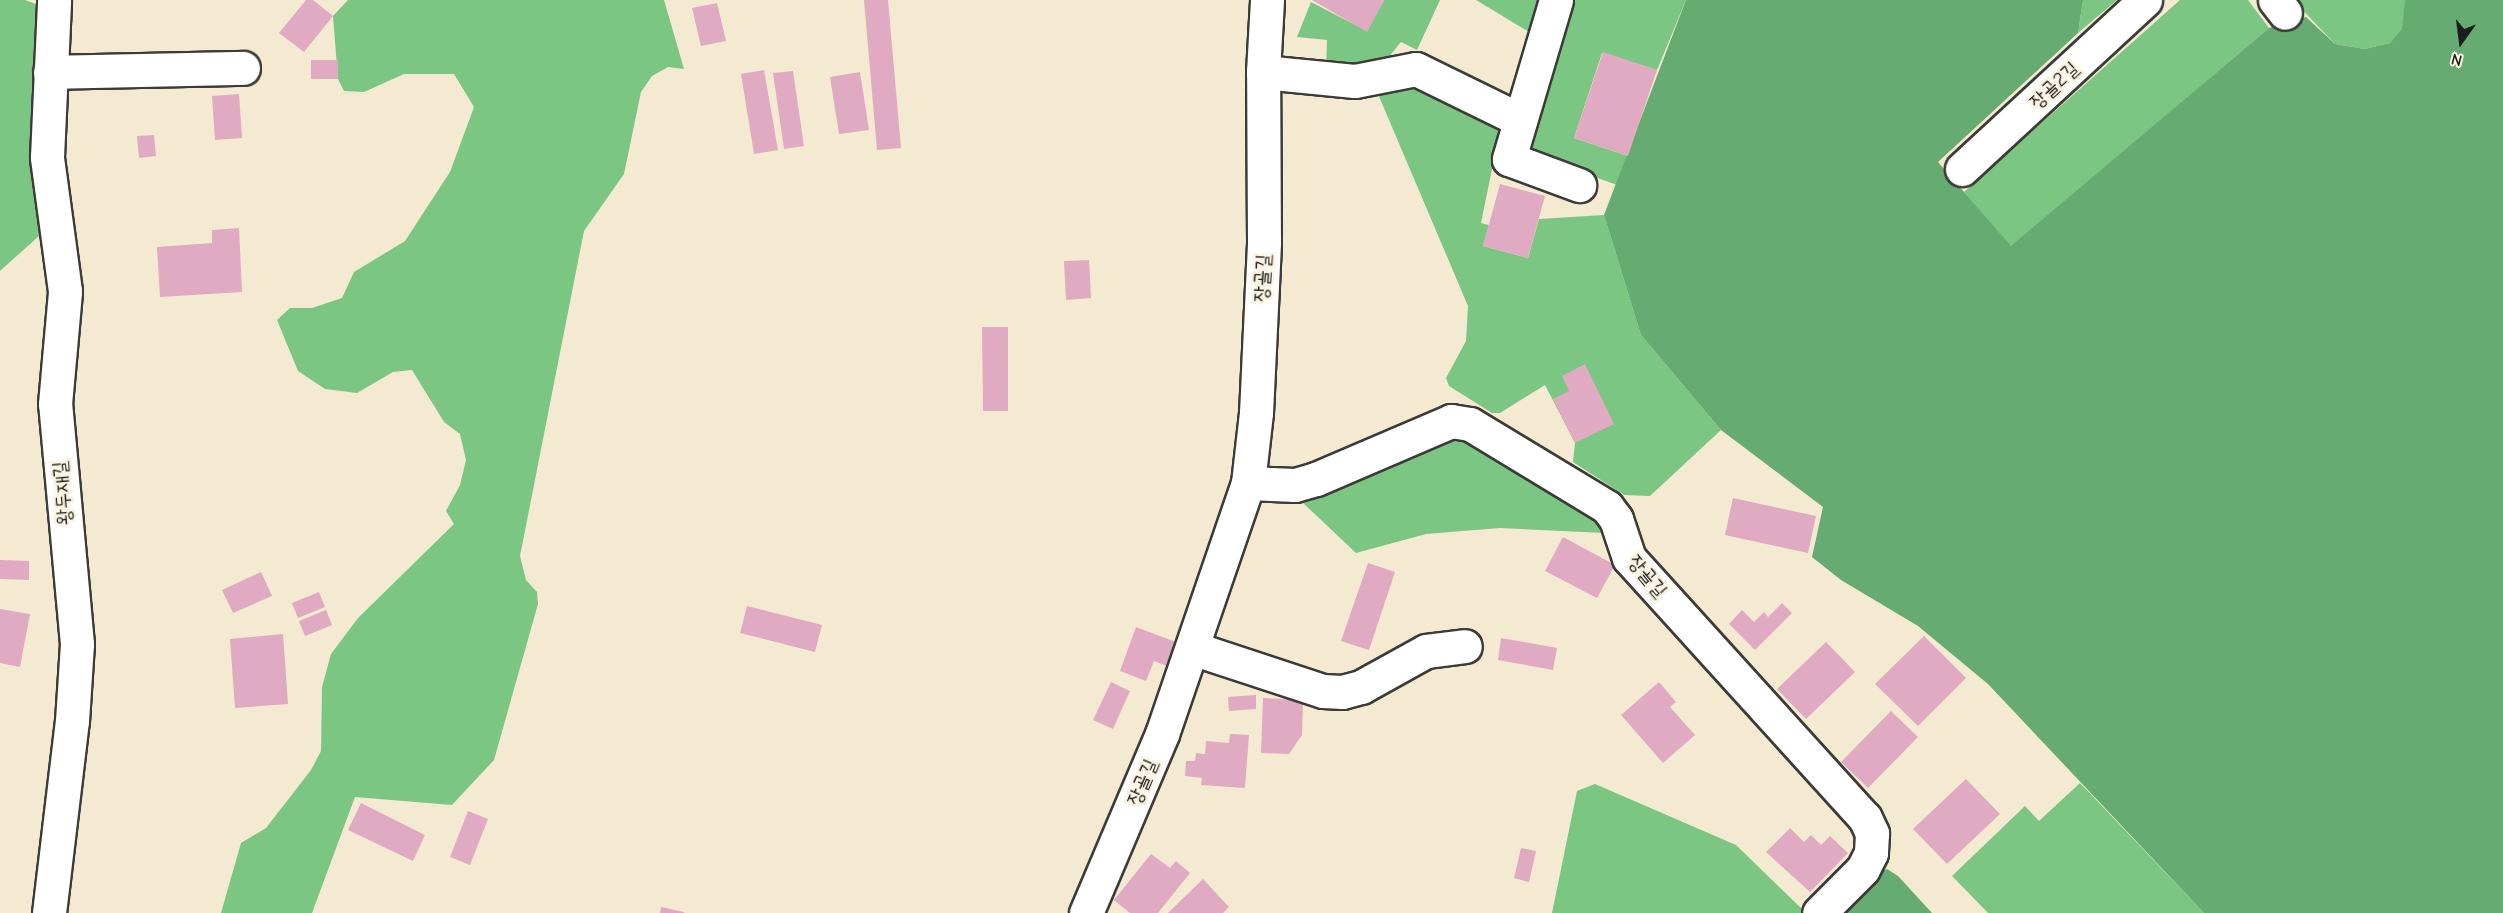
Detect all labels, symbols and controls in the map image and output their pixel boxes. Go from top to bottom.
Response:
north arrow [2431,12,2491,72]
text: N [2449,49,2464,69]
street label: 장골2길 [2024,56,2084,114]
street label: 장골길 [1249,253,1275,303]
street label: 왕두재길 [47,460,77,526]
street label: 장골길 [1623,550,1673,602]
street label: 장골길 [1122,755,1162,809]

